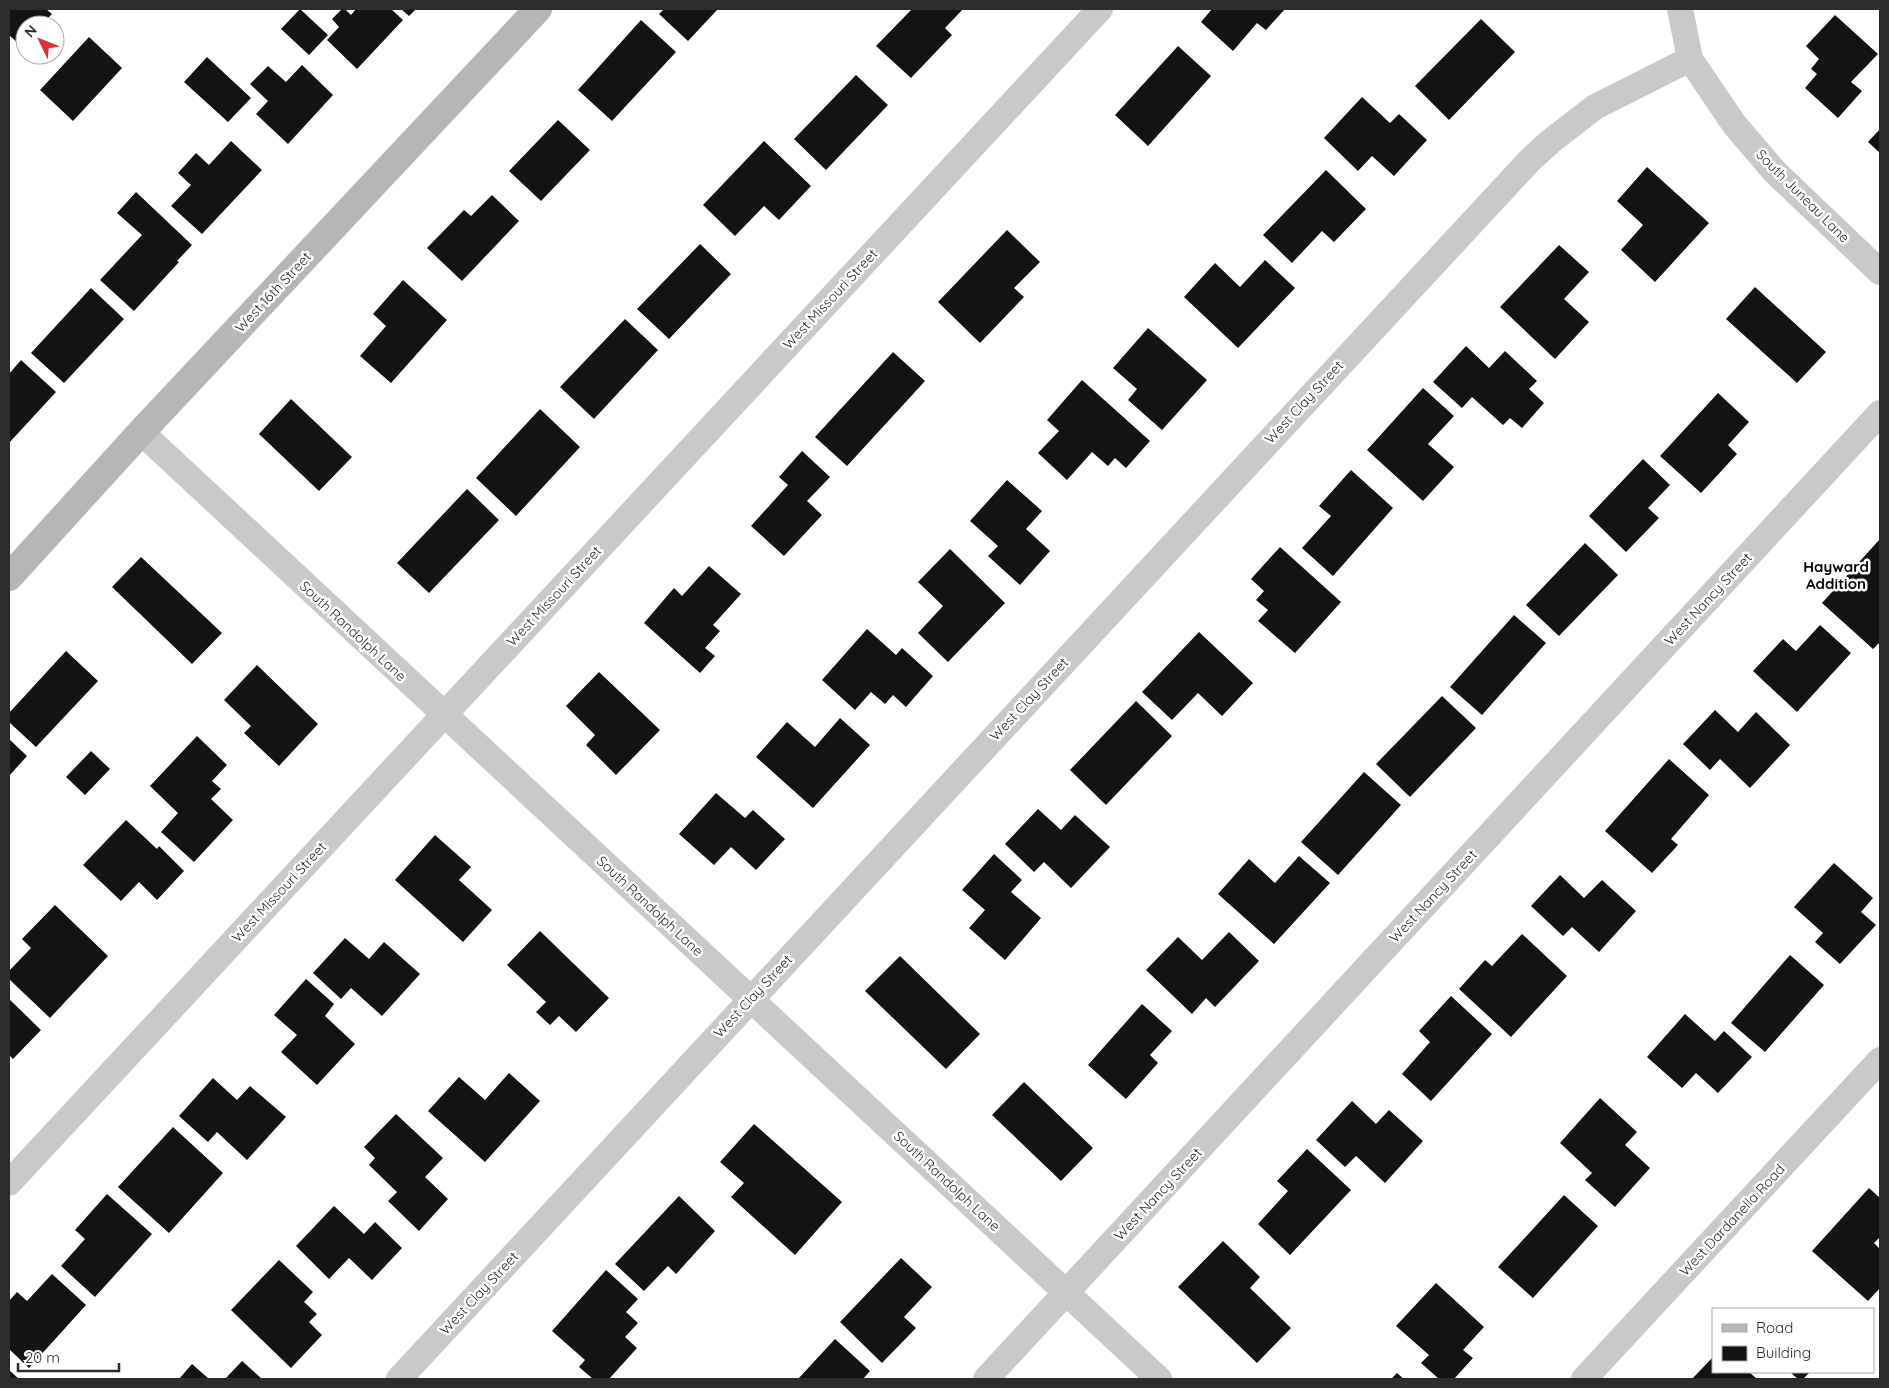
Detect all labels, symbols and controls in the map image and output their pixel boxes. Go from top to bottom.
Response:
north arrow [15,15,65,65]
text: N [20,21,41,41]
street label: South Juneau Lane [1752,145,1854,247]
street label: West Missouri Street [779,245,881,353]
street label: West 16th Street [231,248,315,336]
street label: West Clay Street [1261,356,1347,447]
street label: West Missouri Street [503,542,605,650]
street label: West Nancy Street [1660,549,1756,649]
district label: Hayward Addition [1803,557,1869,593]
street label: South Randolph Lane [296,577,410,685]
street label: West Clay Street [986,653,1072,744]
street label: West Missouri Street [228,838,330,946]
street label: West Nancy Street [1385,846,1481,946]
street label: South Randolph Lane [593,852,707,960]
street label: West Clay Street [710,950,796,1041]
street label: South Randolph Lane [890,1127,1004,1235]
street label: West Nancy Street [1110,1144,1206,1244]
street label: West Dardanella Road [1675,1160,1789,1280]
street label: West Clay Street [436,1247,522,1338]
legend [1712,1308,1874,1373]
text: Road [1756,1318,1793,1337]
scale bar [18,1340,119,1372]
text: Building [1756,1343,1811,1362]
text: 20 m [25,1348,60,1367]

